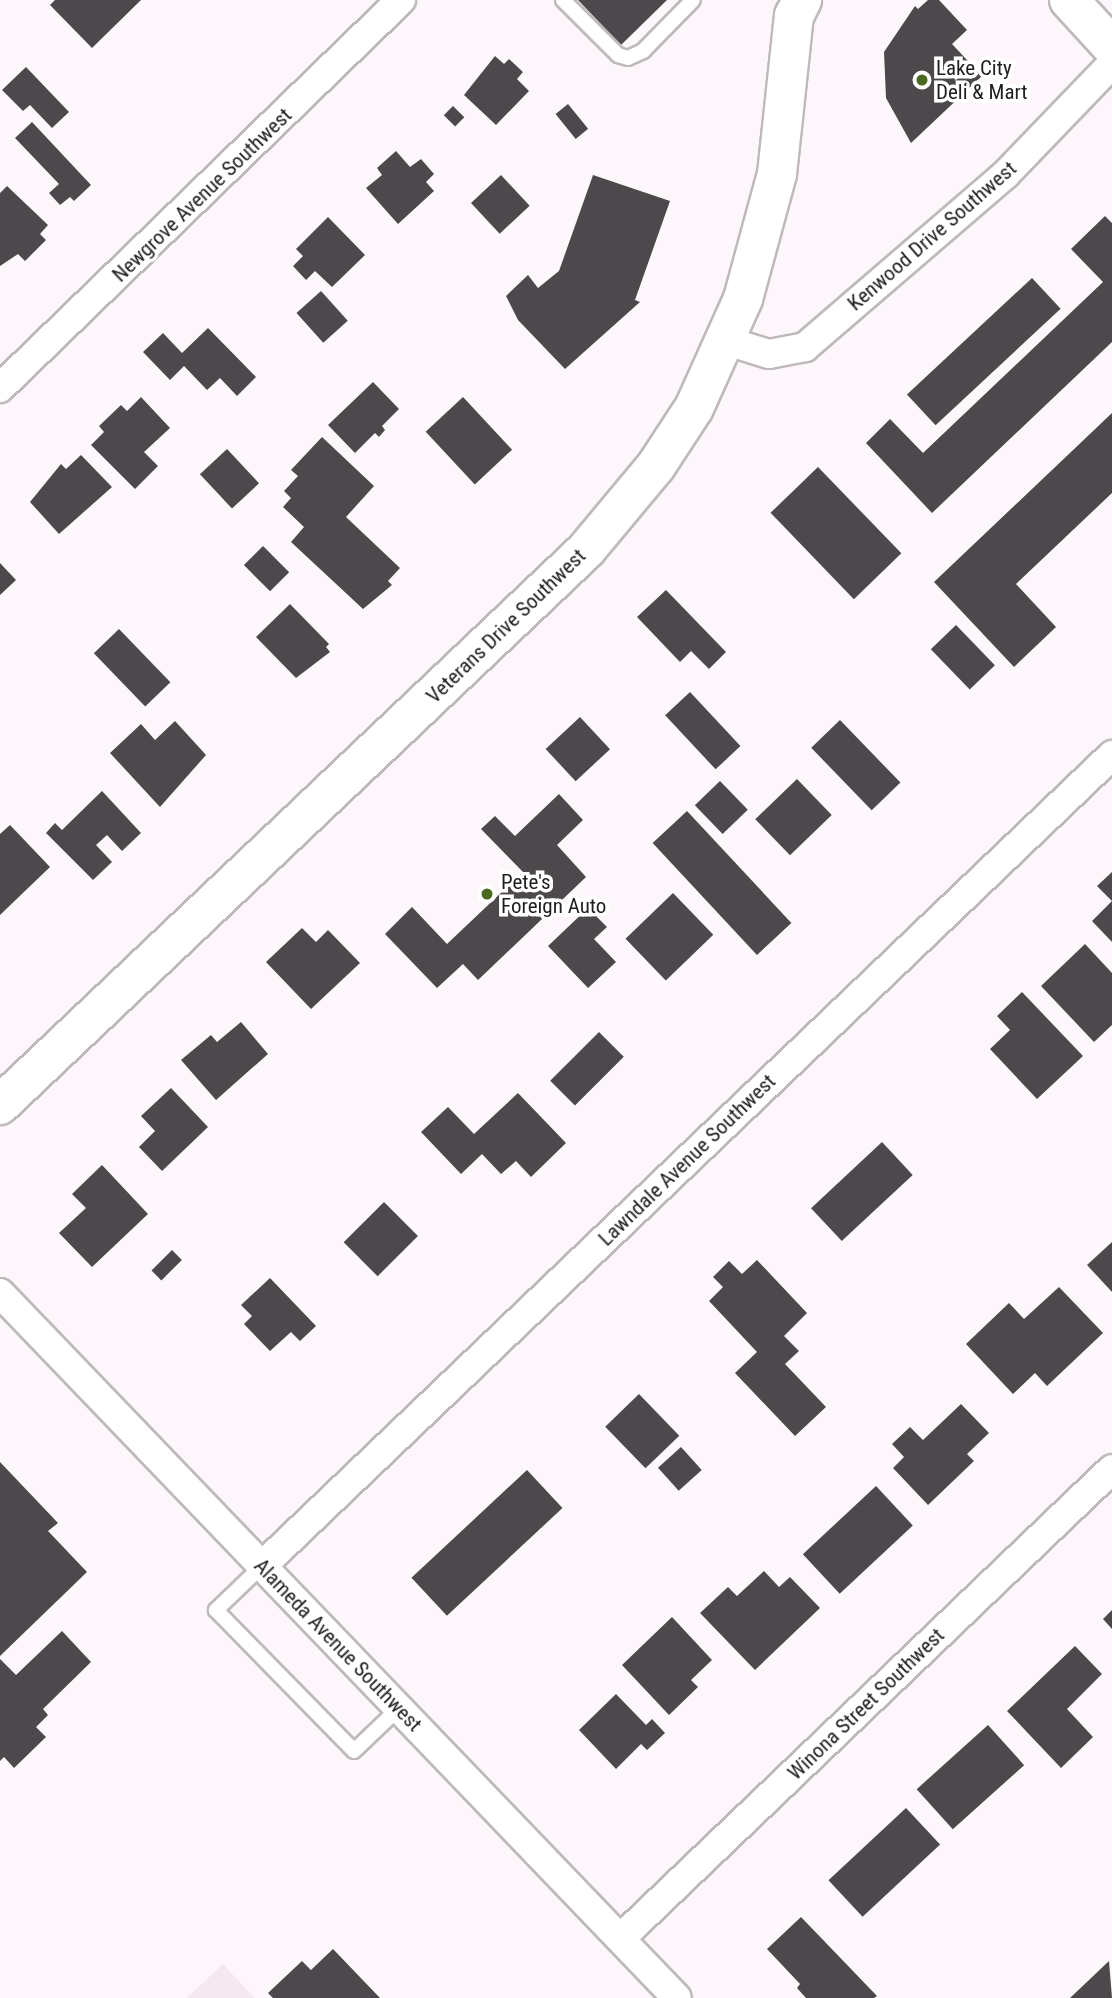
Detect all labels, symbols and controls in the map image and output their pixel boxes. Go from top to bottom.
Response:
place label: Lake City Deli & Mart [936,55,1028,105]
marker: Lake City Deli & Mart [914,72,930,88]
street label: Newgrove Avenue Southwest [107,103,297,287]
street label: Kenwood Drive Southwest [843,156,1021,316]
street label: Veterans Drive Southwest [421,543,591,709]
place label: Pete's Foreign Auto [501,869,606,919]
marker: Pete's Foreign Auto [479,886,495,902]
street label: Lawndale Avenue Southwest [593,1069,781,1251]
street label: Alameda Avenue Southwest [249,1553,427,1737]
street label: Winona Street Southwest [782,1623,950,1785]

